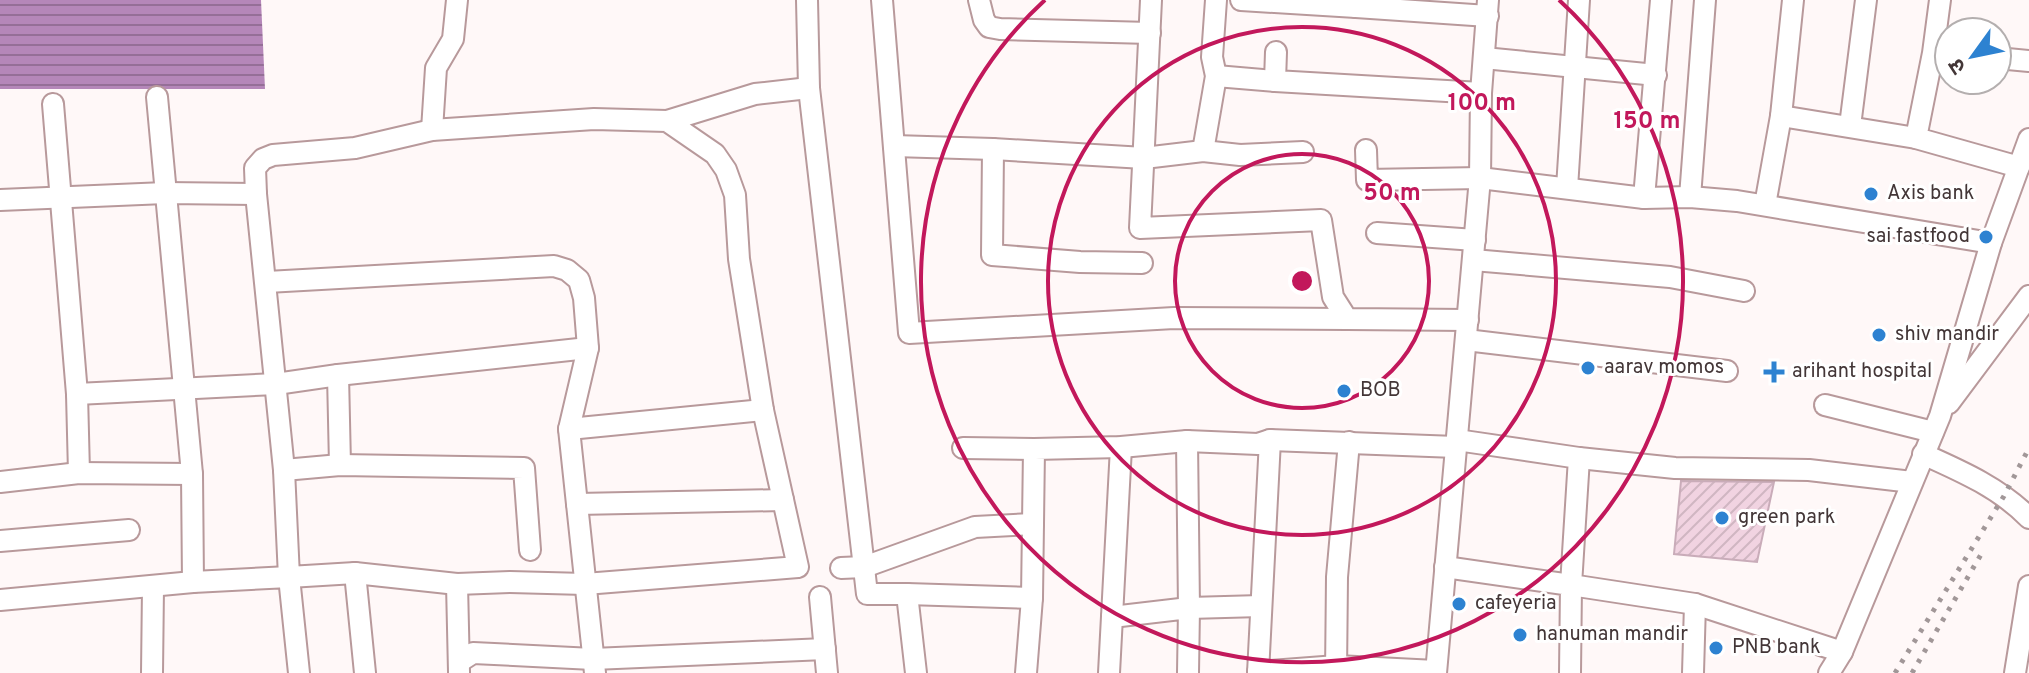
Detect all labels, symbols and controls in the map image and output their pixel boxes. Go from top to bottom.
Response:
north arrow [1933,16,2013,96]
text: उ [1943,52,1973,78]
text: 100 m [1448,89,1516,119]
text: 150 m [1613,107,1681,137]
text: 50 m [1363,179,1421,209]
place label: Axis bank [1887,181,1974,207]
marker: Axis bank [1862,185,1880,203]
place label: sai fastfood [1866,224,1970,250]
marker: sai fastfood [1977,228,1995,246]
centre of rings [1288,267,1316,295]
place label: shiv mandir [1895,322,1999,348]
marker: shiv mandir [1870,326,1888,344]
place label: aarav momos [1604,355,1724,381]
marker: aarav momos [1579,359,1597,377]
place label: arihant hospital [1792,359,1932,385]
marker: arihant hospital [1763,361,1785,383]
place label: BOB [1360,378,1401,404]
marker: BOB [1335,382,1353,400]
place label: green park [1738,505,1835,531]
marker: green park [1713,509,1731,527]
place label: cafeyeria [1475,591,1557,617]
marker: cafeyeria [1450,595,1468,613]
place label: hanuman mandir [1536,622,1688,648]
marker: hanuman mandir [1511,626,1529,644]
place label: PNB bank [1732,635,1821,661]
marker: PNB bank [1707,639,1725,657]

